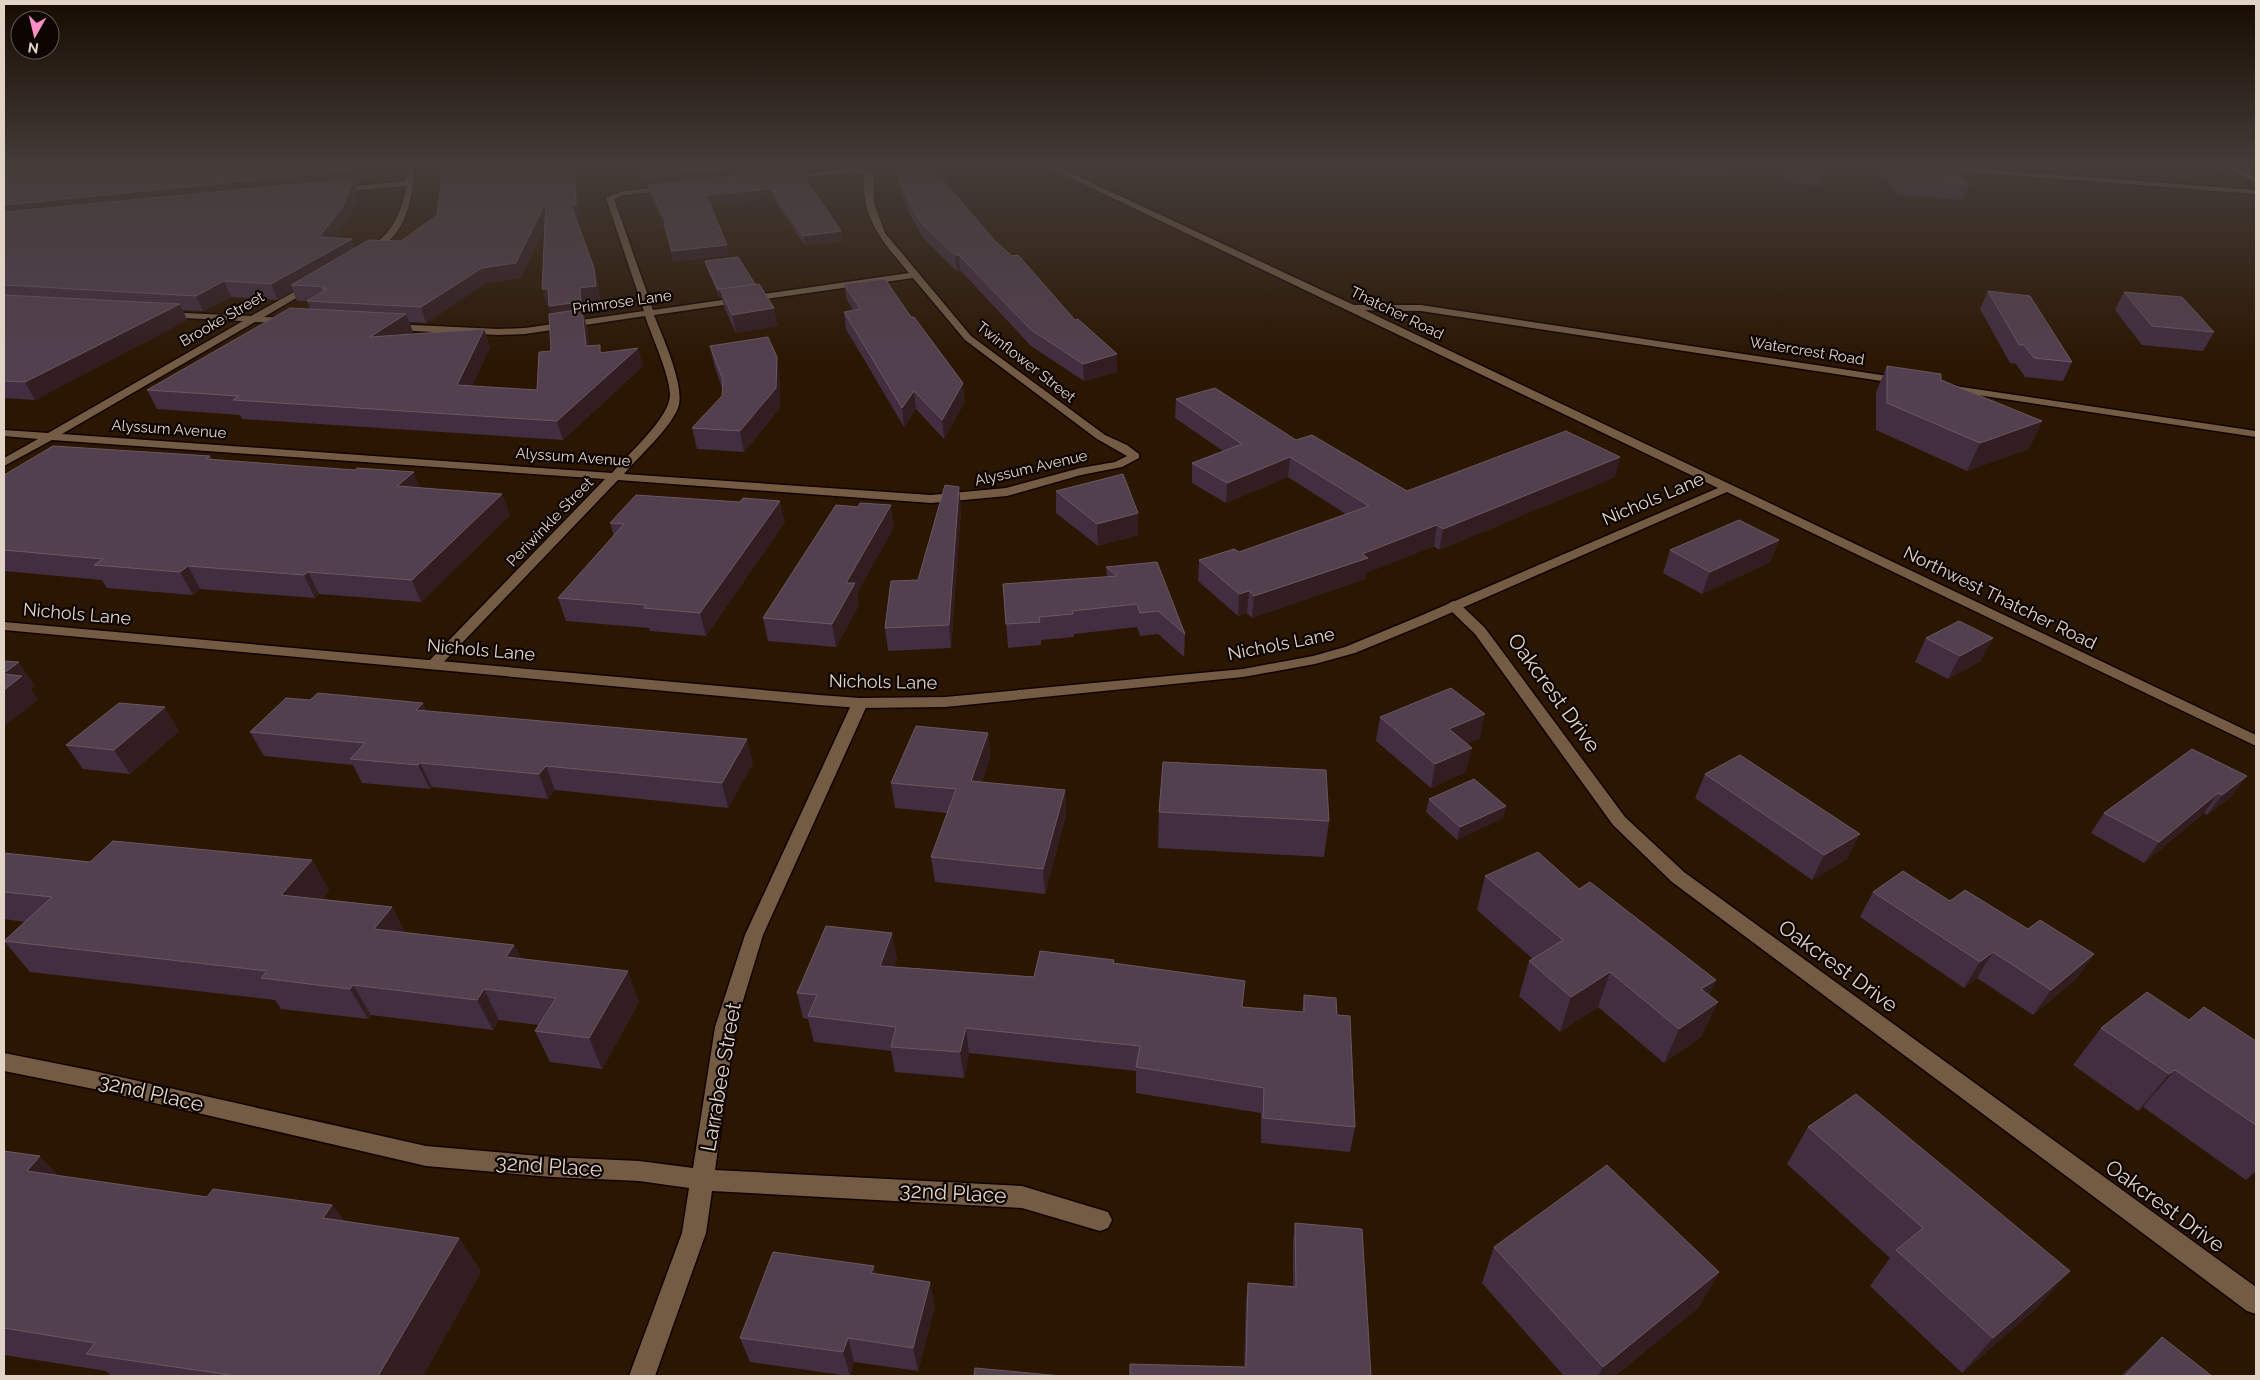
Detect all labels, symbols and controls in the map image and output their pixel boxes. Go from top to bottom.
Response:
north arrow [10,10,60,60]
text: N [27,39,40,57]
street label: Thatcher Road [1347,283,1447,343]
street label: Primrose Lane [571,286,673,318]
street label: Brooke Street [177,288,267,350]
street label: Twinflower Street [973,318,1079,406]
street label: Watercrest Road [1748,333,1866,369]
street label: Alyssum Avenue [111,416,227,442]
street label: Alyssum Avenue [515,444,631,470]
street label: Alyssum Avenue [973,446,1089,490]
street label: Nichols Lane [1599,468,1707,529]
street label: Periwinkle Street [503,474,597,570]
street label: Northwest Thatcher Road [1900,542,2100,654]
street label: Nichols Lane [22,598,132,629]
street label: Nichols Lane [1226,623,1337,664]
street label: Oakcrest Drive [1503,628,1606,757]
street label: Nichols Lane [426,634,536,665]
street label: Nichols Lane [829,670,938,693]
street label: Oakcrest Drive [1774,914,1903,1017]
street label: Larrabee Street [695,1000,746,1153]
street label: 32nd Place [96,1068,206,1117]
street label: 32nd Place [495,1149,603,1182]
street label: Oakcrest Drive [2101,1154,2230,1257]
street label: 32nd Place [899,1177,1007,1208]

